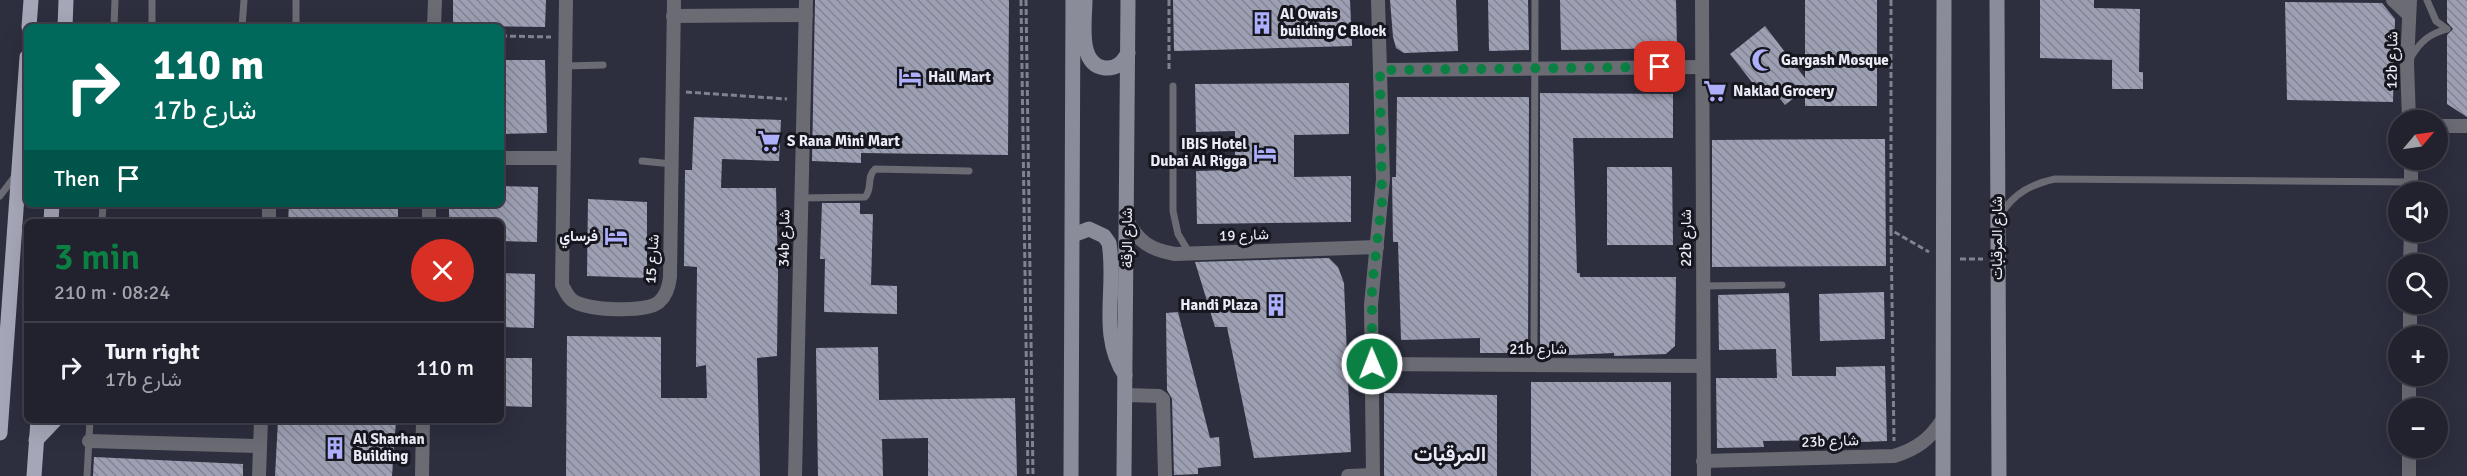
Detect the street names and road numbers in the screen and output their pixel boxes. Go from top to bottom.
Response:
street label: 12b شارع [2382,31,2404,89]
street label: شارع المرقبات [1988,196,2008,280]
street label: شارع الرقة [1118,207,1138,268]
street label: 34b شارع [774,209,796,267]
street label: 22b شارع [1677,209,1697,267]
street label: شارع 19 [1219,225,1269,247]
street label: شارع 15 [641,233,665,285]
street label: 21b شارع [1509,340,1567,360]
street label: 23b شارع [1801,431,1859,453]

